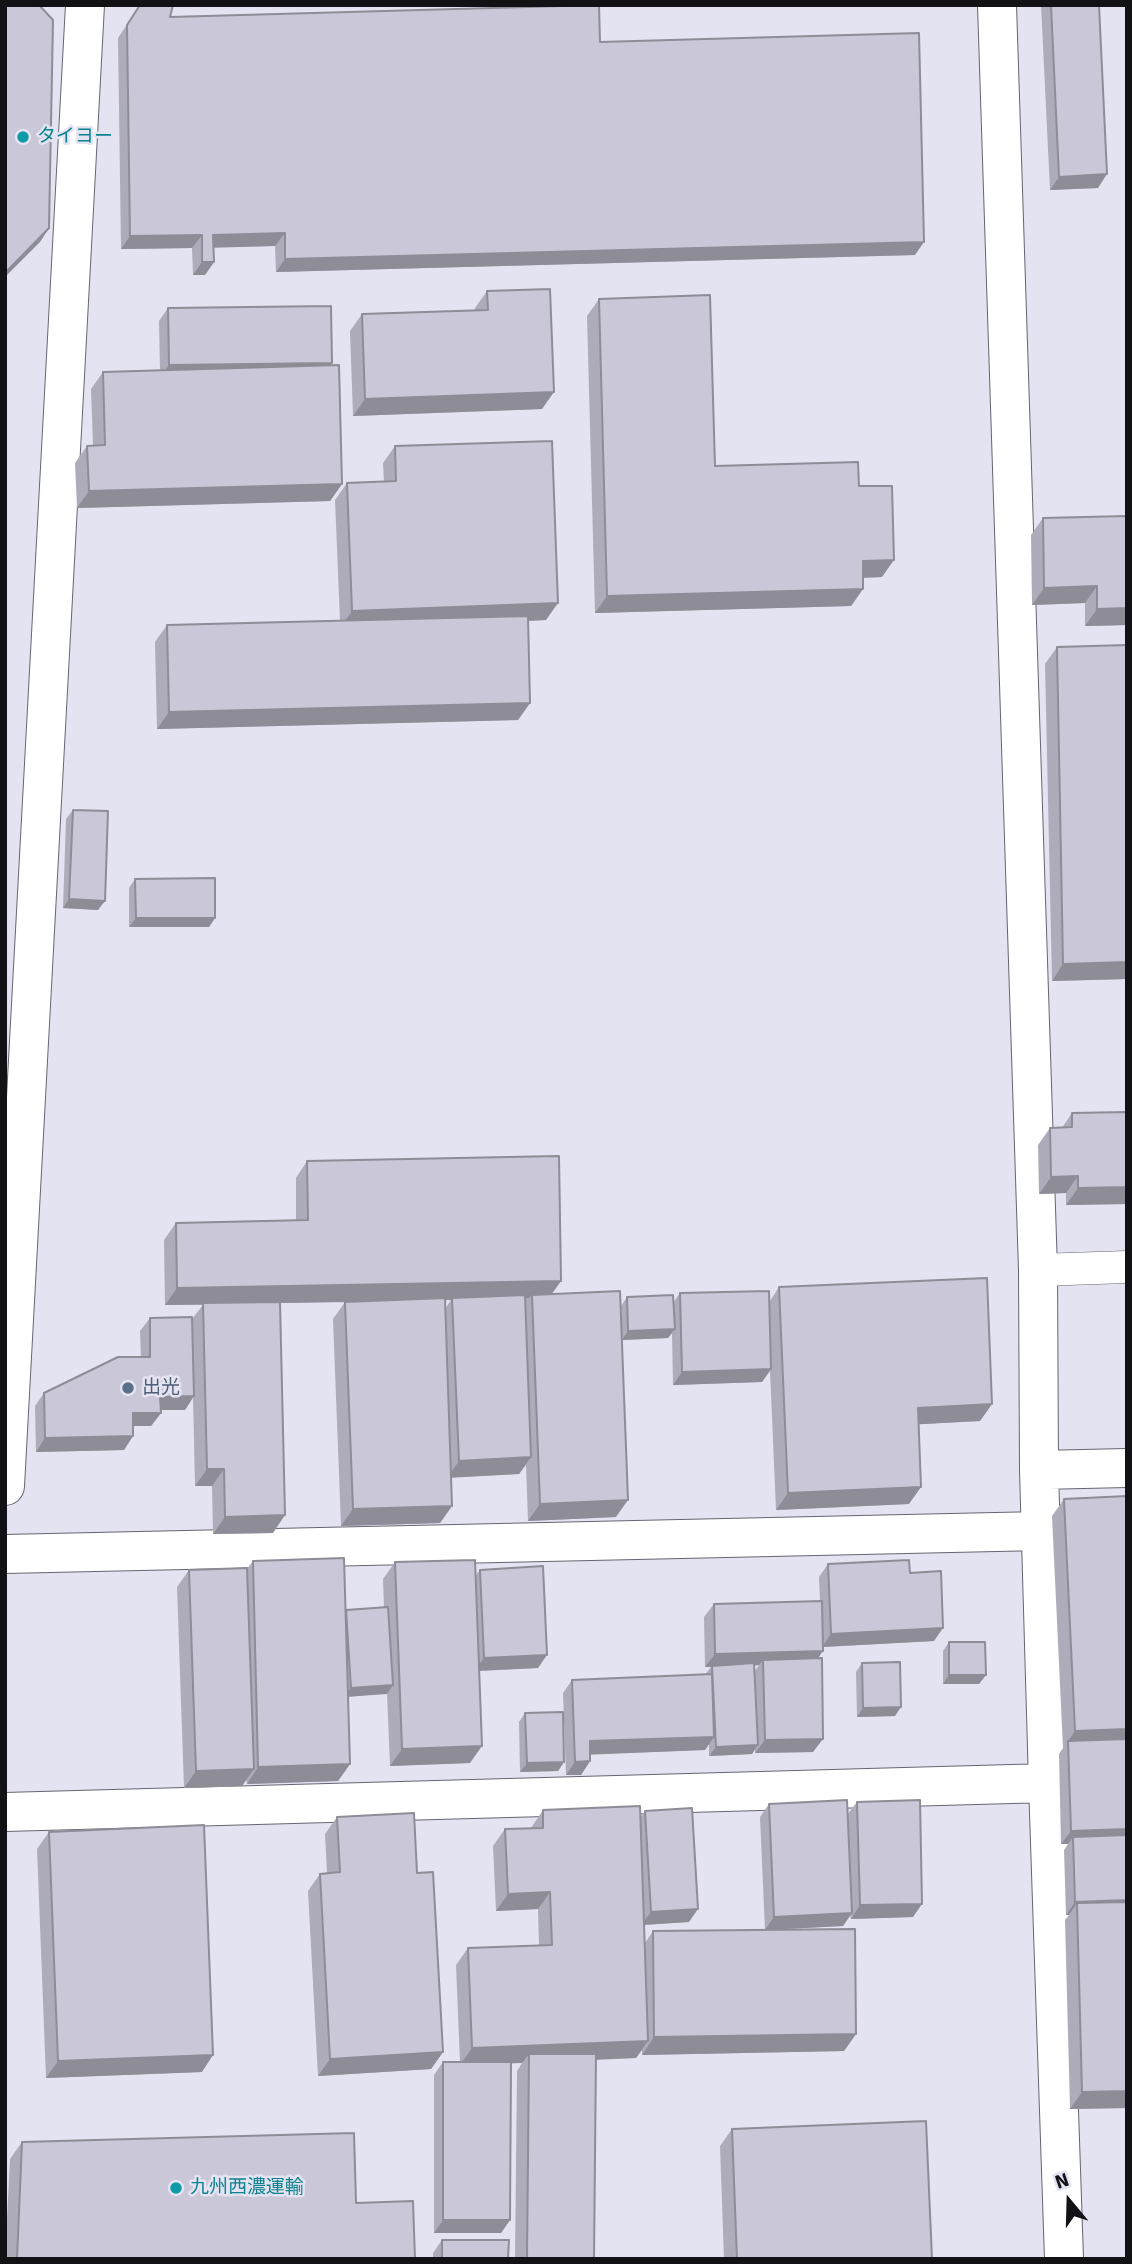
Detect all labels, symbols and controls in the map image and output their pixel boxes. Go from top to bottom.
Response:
place label: タイヨー [37,126,113,148]
marker: タイヨー [15,129,31,145]
place label: 出光 [142,1377,180,1399]
marker: 出光 [120,1380,136,1396]
north arrow [1034,2166,1104,2236]
text: N [1052,2168,1072,2195]
place label: 九州西濃運輸 [190,2177,304,2199]
marker: 九州西濃運輸 [168,2180,184,2196]

